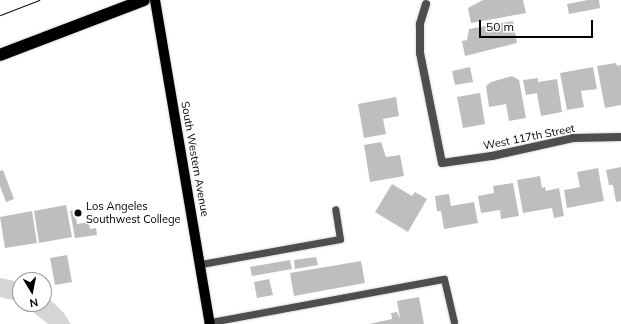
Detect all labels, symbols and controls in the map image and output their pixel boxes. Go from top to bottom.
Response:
scale bar [481,12,595,38]
text: 50 m [486,19,514,34]
street label: South Western Avenue [178,100,212,218]
street label: West 117th Street [482,122,576,152]
place label: Los Angeles Southwest College [86,200,181,226]
marker: Los Angeles Southwest College [73,208,83,218]
north arrow [12,272,52,312]
text: N [29,295,39,310]

